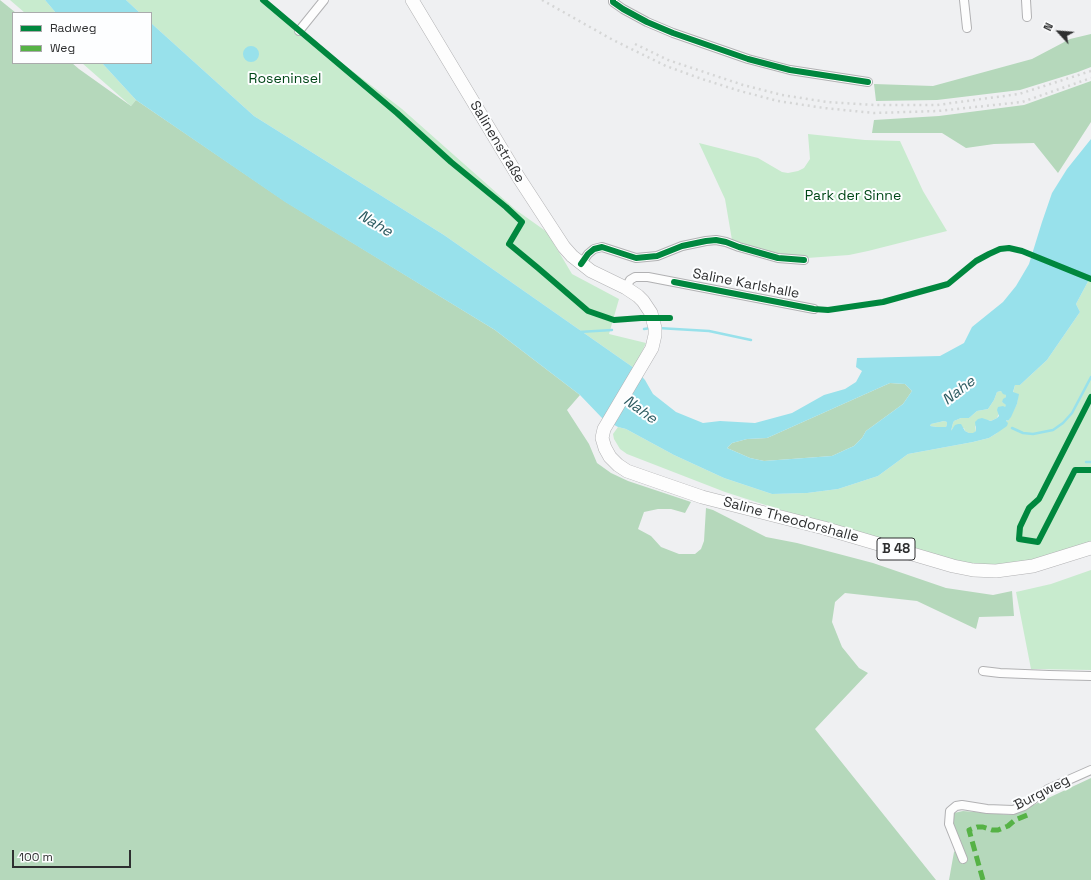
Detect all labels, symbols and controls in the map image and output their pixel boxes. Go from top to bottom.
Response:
legend [12,12,152,64]
north arrow [1039,12,1079,52]
text: Radweg [50,20,96,36]
text: N [1040,20,1056,33]
text: Weg [50,40,75,56]
park label: Roseninsel [249,71,321,87]
street label: Salinenstraße [466,98,528,186]
park label: Park der Sinne [805,188,901,204]
water label: Nahe [355,207,395,241]
street label: Saline Karlshalle [691,265,801,303]
water label: Nahe [939,373,979,409]
water label: Nahe [620,392,660,428]
street label: Saline Theodorshalle [721,494,861,546]
road number: B 48 [877,538,915,560]
street label: Burgweg [1011,772,1073,814]
scale bar [14,842,133,868]
text: 100 m [19,849,53,865]

